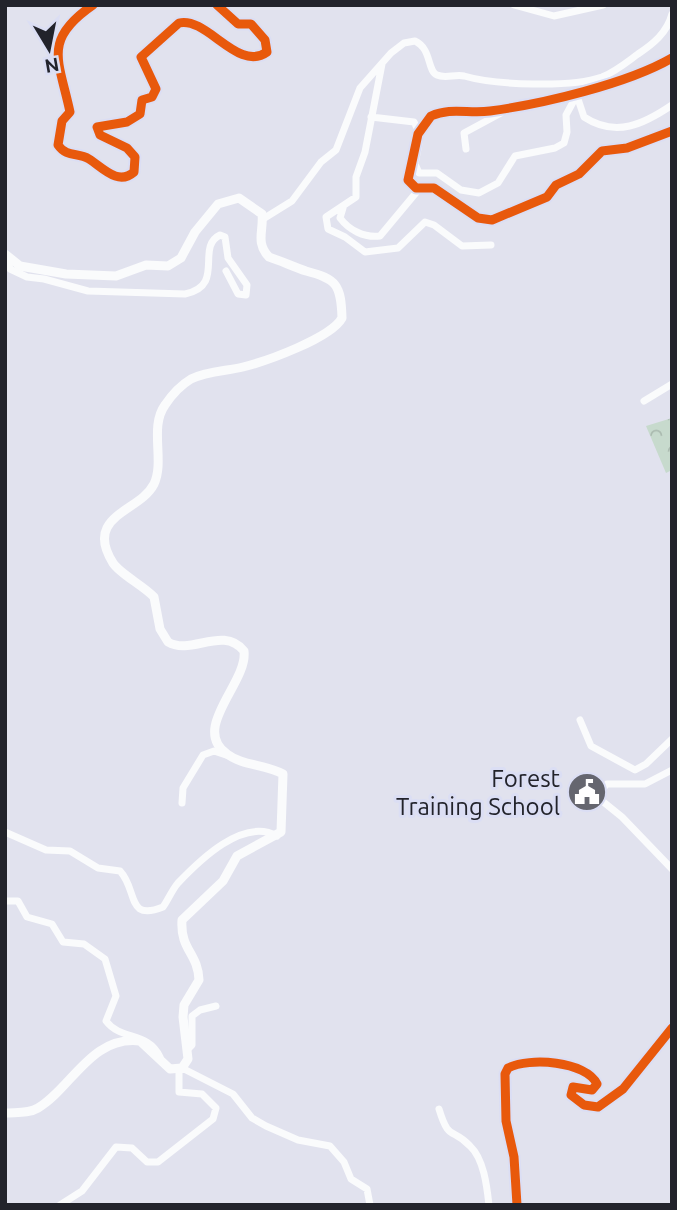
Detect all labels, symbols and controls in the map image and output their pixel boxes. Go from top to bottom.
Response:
north arrow [14,14,84,84]
text: N [43,54,61,78]
place label: Forest Training School [396,765,561,820]
public building icon: Forest Training School [566,771,608,813]

